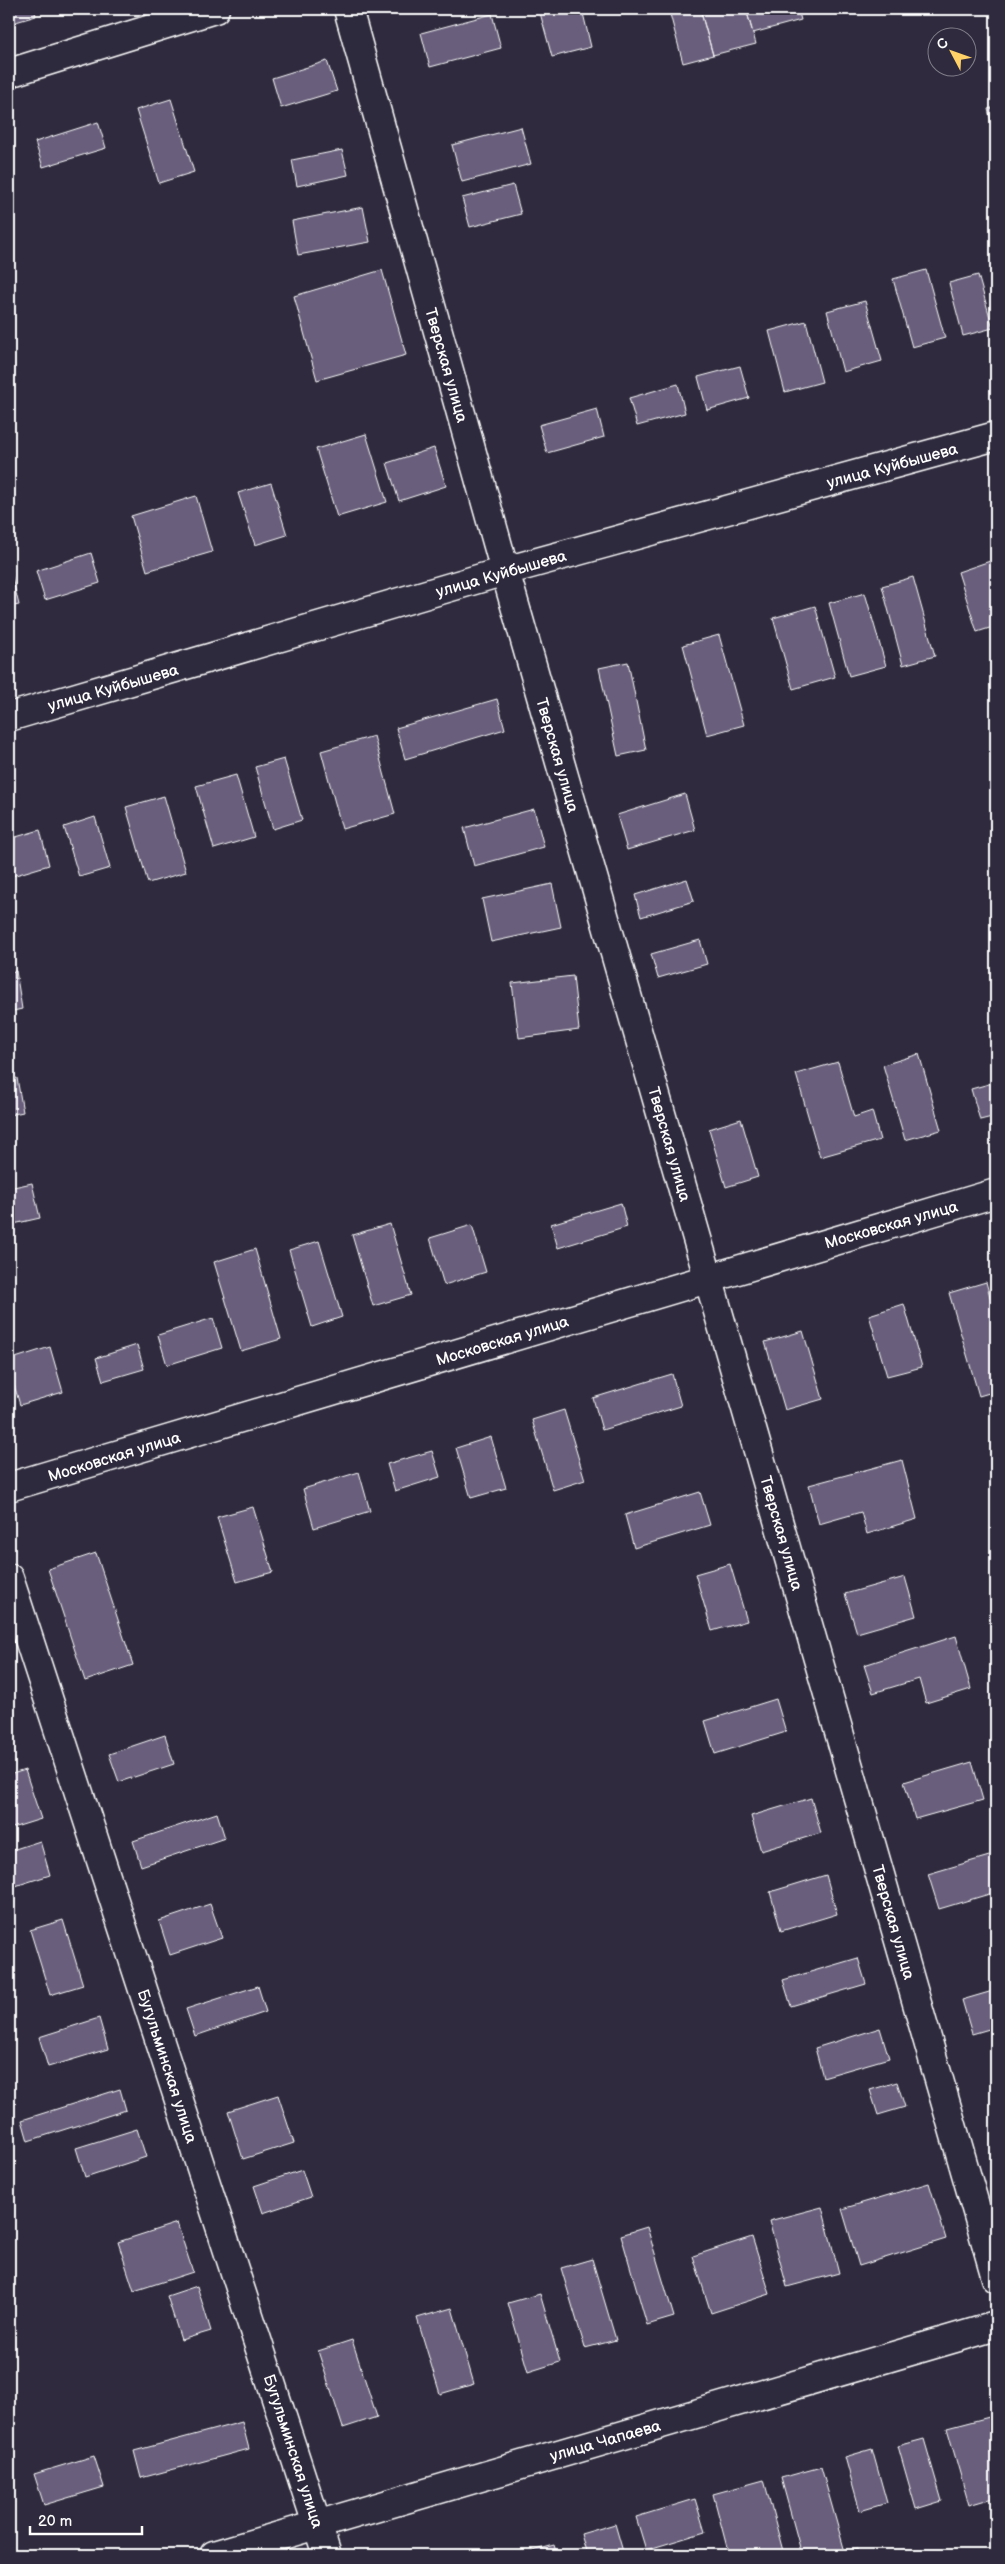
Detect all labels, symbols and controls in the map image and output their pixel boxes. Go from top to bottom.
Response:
north arrow [928,28,978,78]
text: С [933,34,952,53]
street label: Тверская улица [420,306,471,426]
street label: улица Куйбышева [825,440,960,493]
street label: улица Куйбышева [434,547,569,602]
street label: улица Куйбышева [46,661,181,716]
street label: Тверская улица [531,696,582,816]
street label: Тверская улица [643,1085,694,1205]
street label: Московская улица [823,1197,961,1254]
street label: Московская улица [434,1312,572,1371]
street label: Московская улица [46,1428,184,1487]
street label: Тверская улица [755,1474,806,1594]
street label: Тверская улица [867,1863,918,1983]
street label: Бугульминская улица [133,1987,201,2146]
street label: Бугульминская улица [259,2372,327,2531]
street label: улица Чапаева [548,2416,663,2466]
scale bar [30,2504,142,2536]
text: 20 m [38,2512,72,2531]

